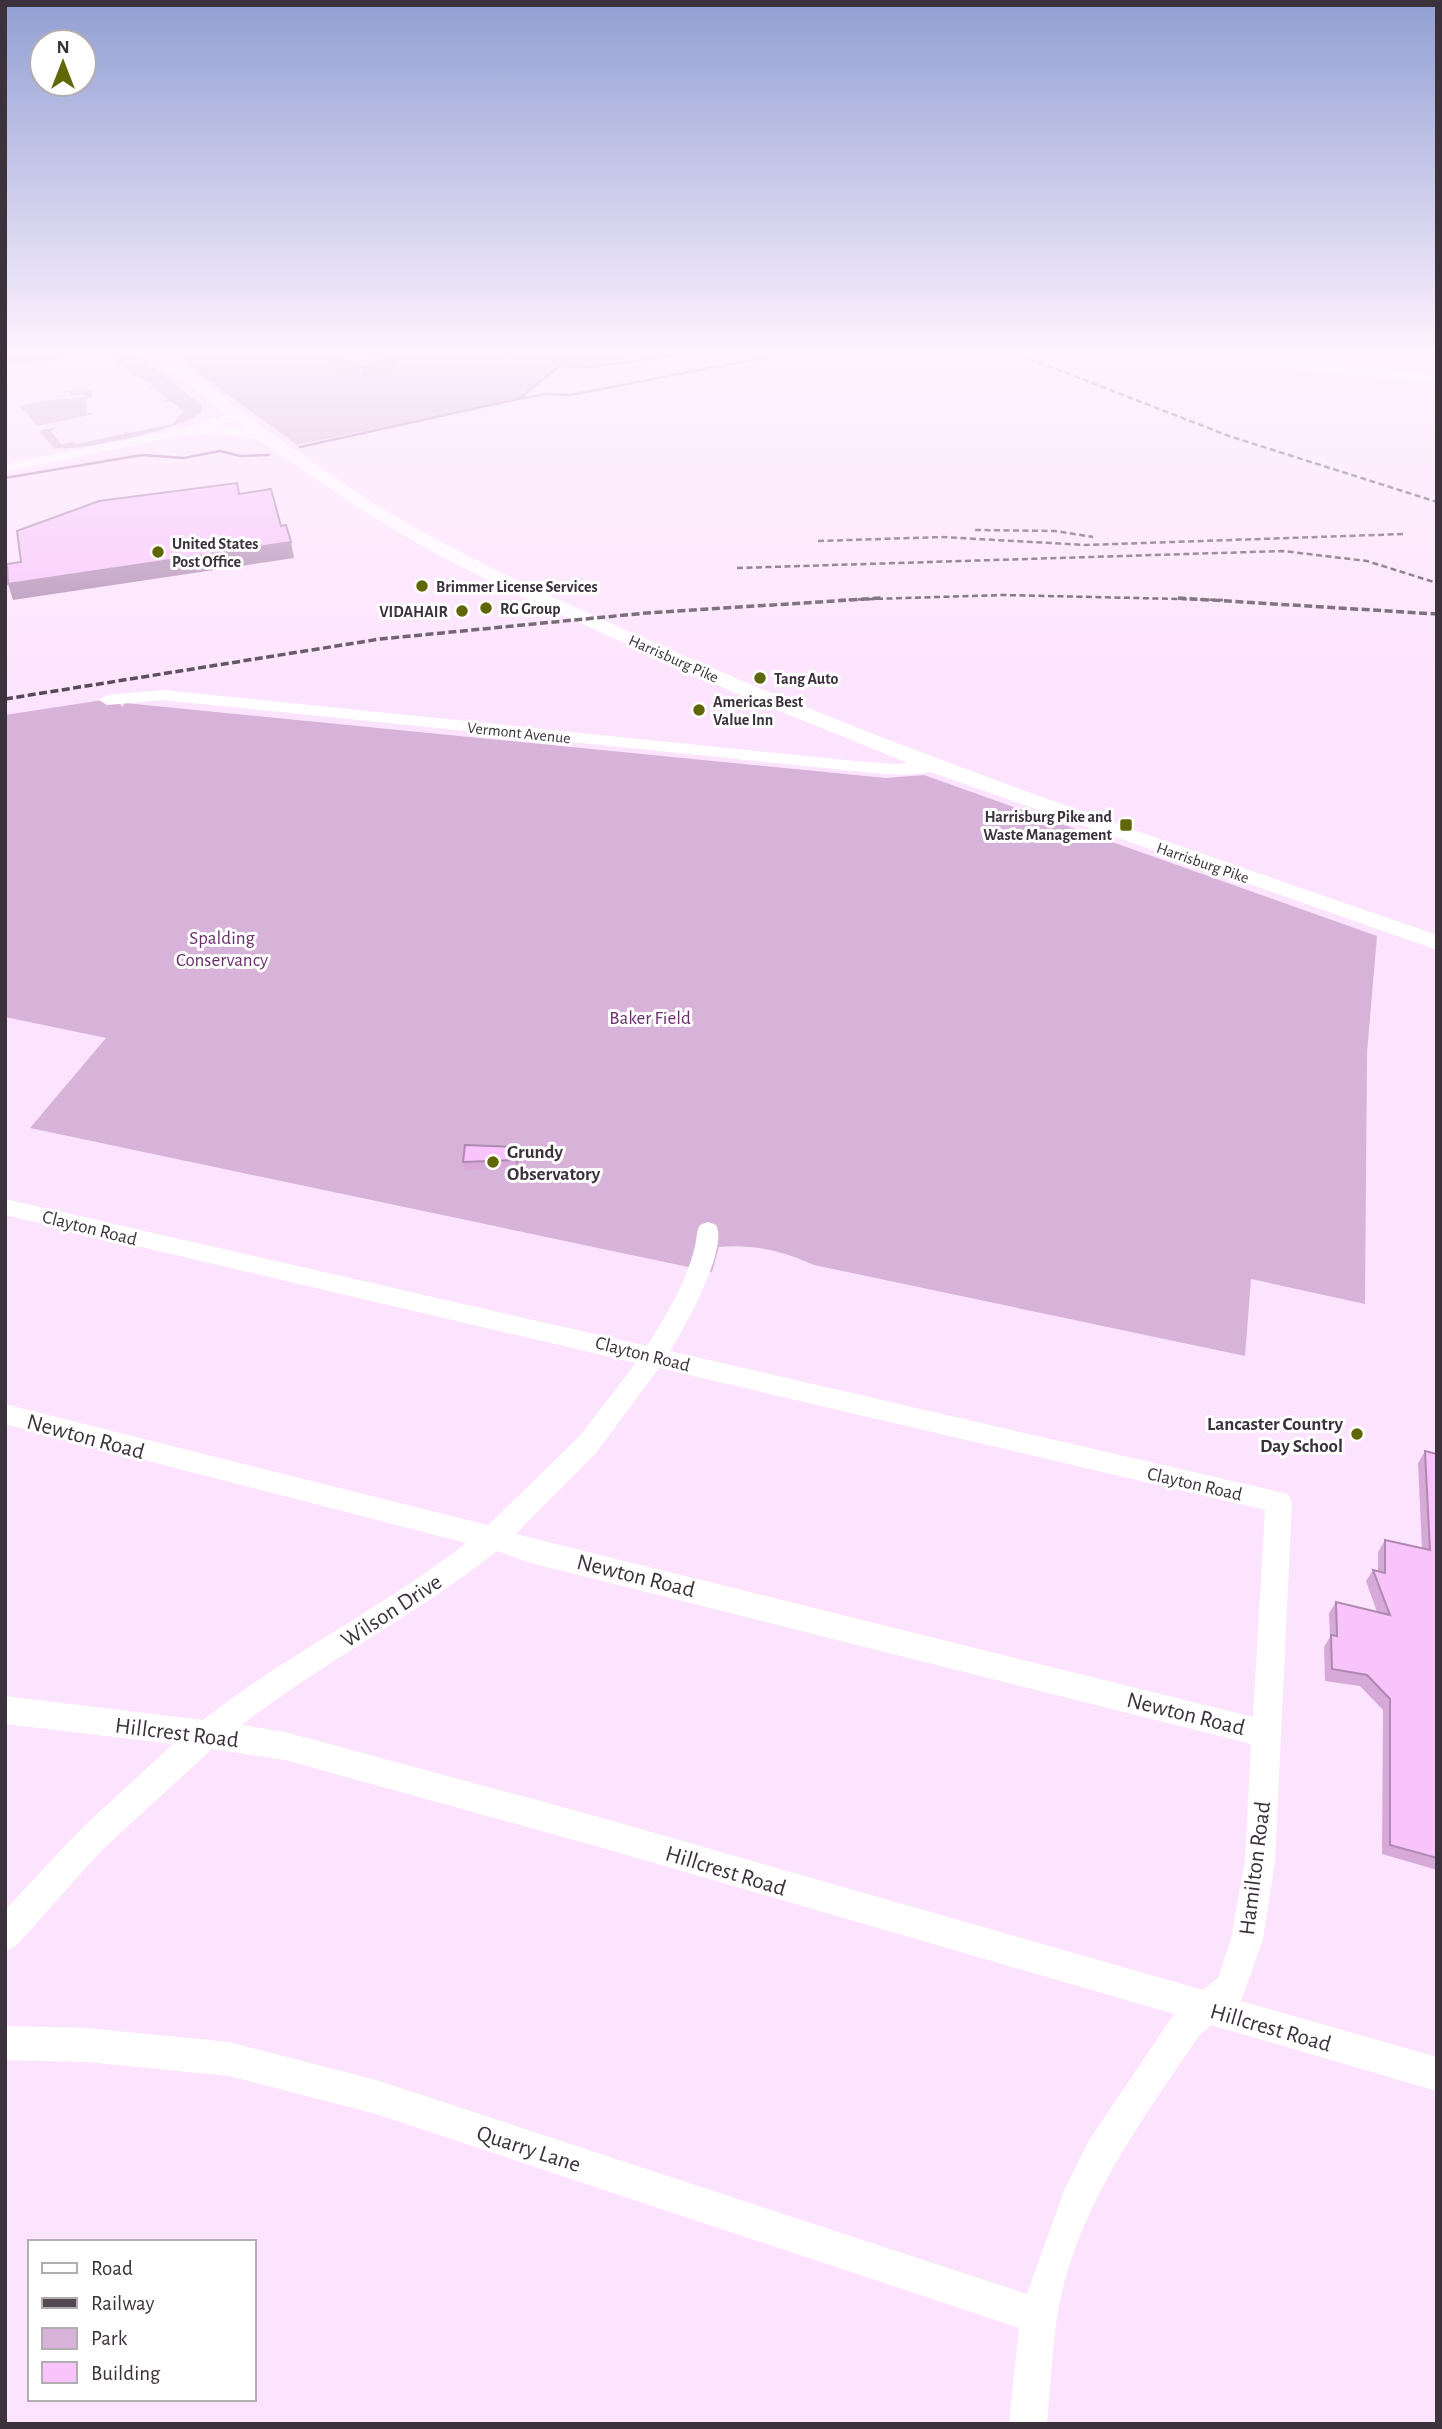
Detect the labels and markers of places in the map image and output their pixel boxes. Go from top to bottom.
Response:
place label: United States Post Office [172,536,258,570]
marker: United States Post Office [150,544,166,560]
marker: Brimmer License Services [414,578,430,594]
place label: Brimmer License Services [436,579,598,595]
marker: RG Group [478,600,494,616]
place label: RG Group [500,601,561,617]
marker: VIDAHAIR [454,603,470,619]
place label: VIDAHAIR [379,604,449,620]
marker: Tang Auto [752,670,768,686]
place label: Tang Auto [774,671,838,687]
place label: Americas Best Value Inn [713,694,804,728]
marker: Americas Best Value Inn [691,702,707,718]
place label: Harrisburg Pike and Waste Management [983,809,1113,843]
marker: Harrisburg Pike and Waste Management [1118,817,1134,833]
place label: Grundy Observatory [507,1143,601,1184]
marker: Grundy Observatory [485,1154,501,1170]
place label: Lancaster Country Day School [1207,1415,1343,1456]
marker: Lancaster Country Day School [1349,1426,1365,1442]

